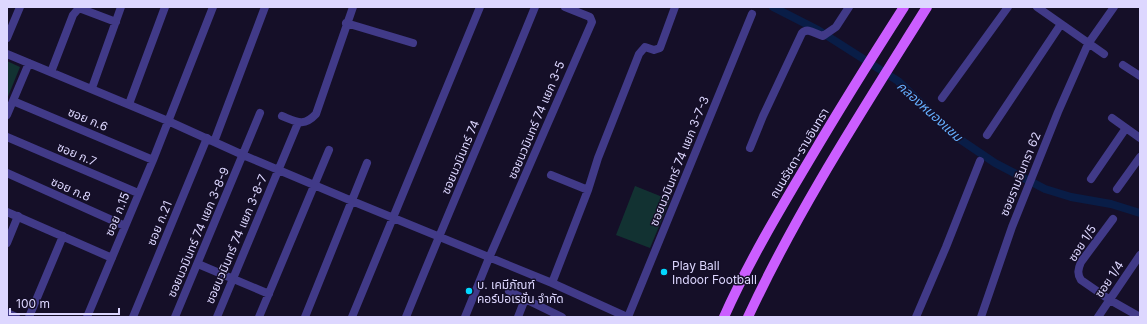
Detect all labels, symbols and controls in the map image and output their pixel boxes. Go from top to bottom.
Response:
street label: ซอยนวมินทร์ 74 แยก 3-5 [504,59,568,181]
water label: คลองหนองแขม [894,78,967,145]
street label: ซอยนวมินทร์ 74 แยก 3-7-3 [646,94,712,228]
street label: ซอย ก.6 [66,104,110,134]
street label: ถนนรัชดา-รามอินทรา [766,105,832,201]
street label: ซอยนวมินทร์ 74 [438,117,482,196]
street label: ซอยรามอินทรา 62 [996,130,1044,218]
street label: ซอย ก.7 [55,139,99,169]
street label: ซอยนวมินทร์ 74 แยก 3-8-9 [164,165,232,299]
street label: ซอยนวมินทร์ 74 แยก 3-8-7 [202,172,270,306]
street label: ซอย ก.8 [49,174,93,204]
street label: ซอย ก.15 [101,190,133,238]
street label: ซอย ก.21 [143,198,175,248]
street label: ซอย 1/5 [1065,222,1099,264]
place label: Play Ball Indoor Football [672,258,757,287]
street label: ซอย 1/4 [1091,258,1127,300]
marker: Play Ball Indoor Football [659,267,669,277]
place label: บ. เคมีภัณฑ์ คอร์ปอเรชั่น จำกัด [477,277,564,306]
marker: บ. เคมีภัณฑ์ คอร์ปอเรชั่น จำกัด [464,286,474,296]
scale bar [10,290,119,316]
text: 100 m [16,296,50,311]

